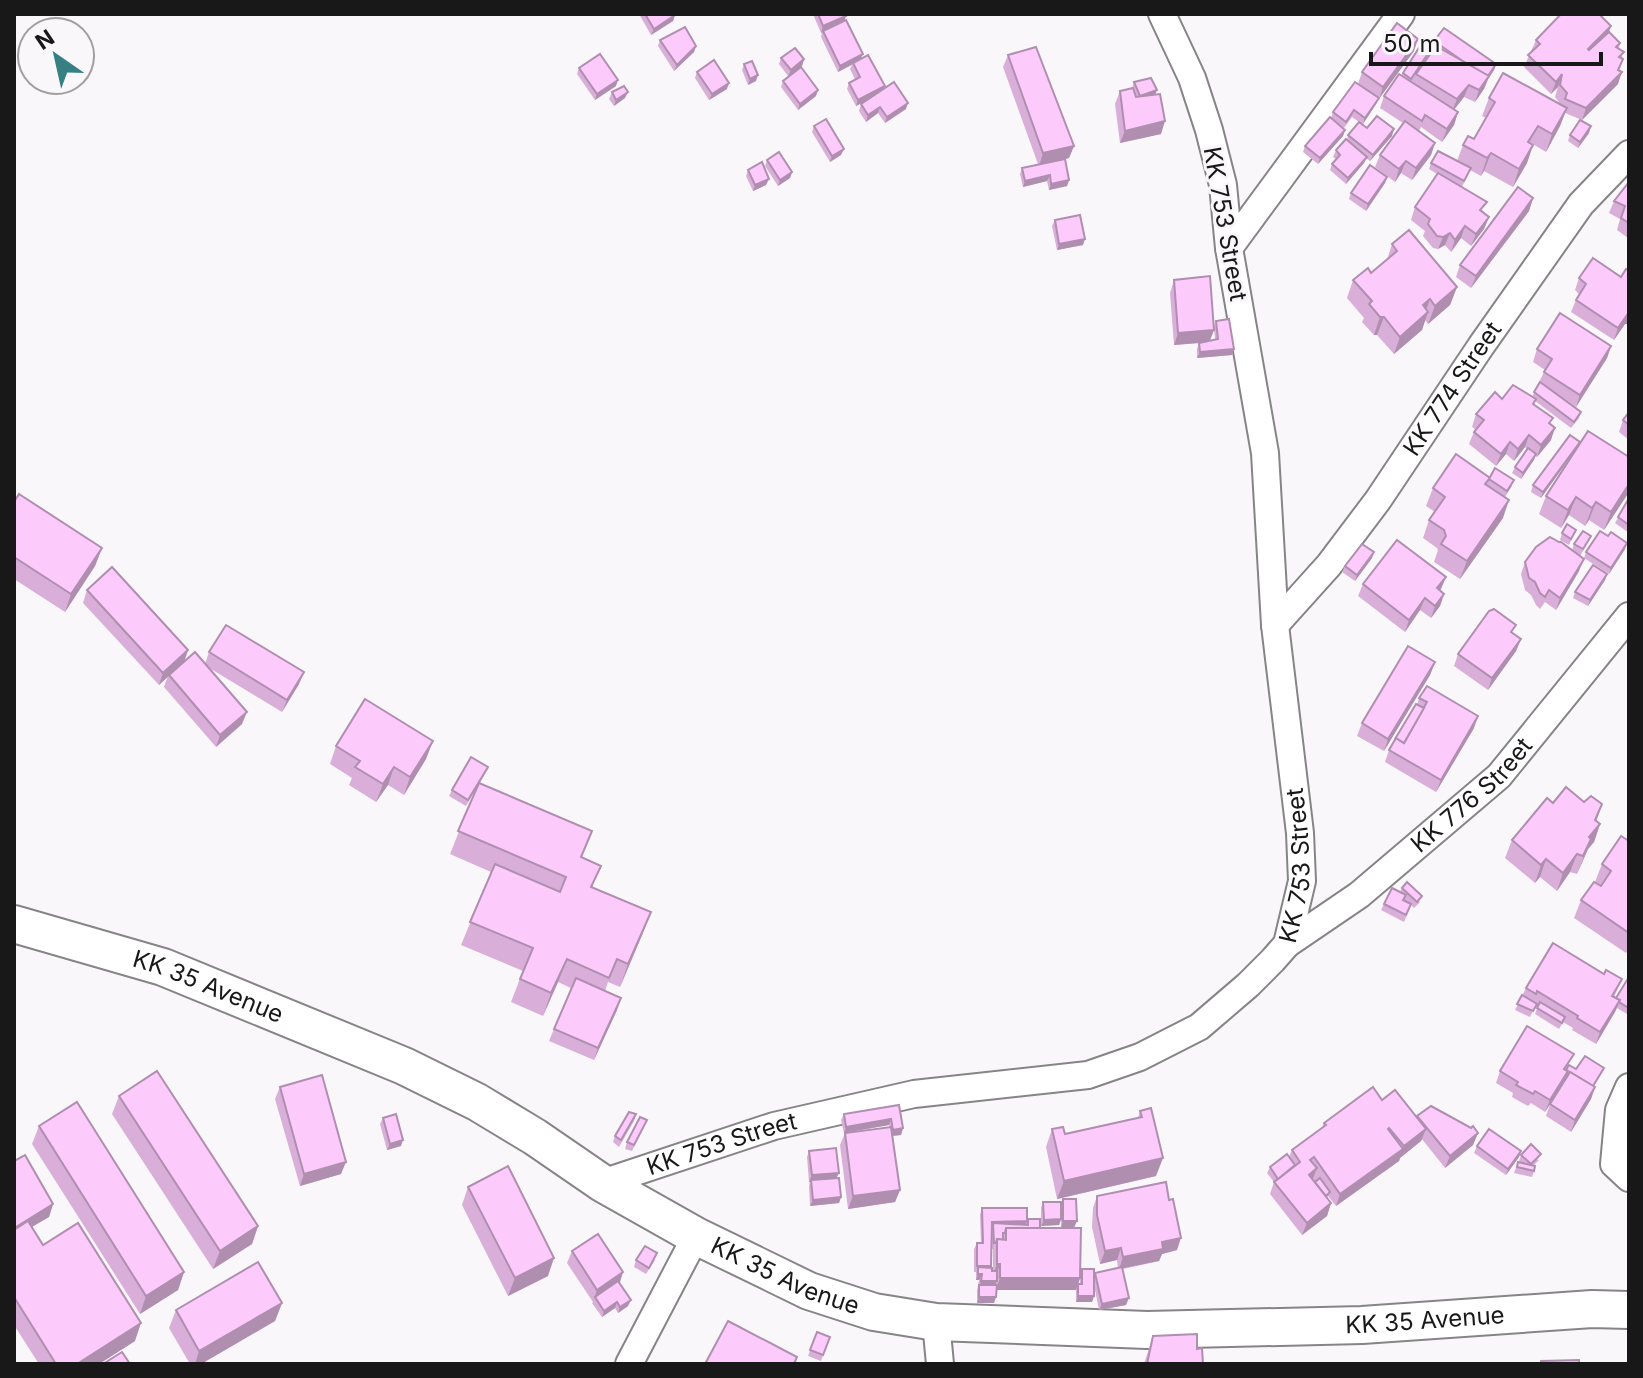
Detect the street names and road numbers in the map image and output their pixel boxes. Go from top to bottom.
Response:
street label: KK 753 Street [1198,144,1253,304]
street label: KK 774 Street [1397,316,1508,461]
street label: KK 776 Street [1405,731,1538,858]
street label: KK 753 Street [1273,786,1317,946]
street label: KK 35 Avenue [129,944,288,1029]
street label: KK 753 Street [643,1106,800,1181]
street label: KK 35 Avenue [706,1231,863,1320]
street label: KK 35 Avenue [1345,1300,1505,1339]

